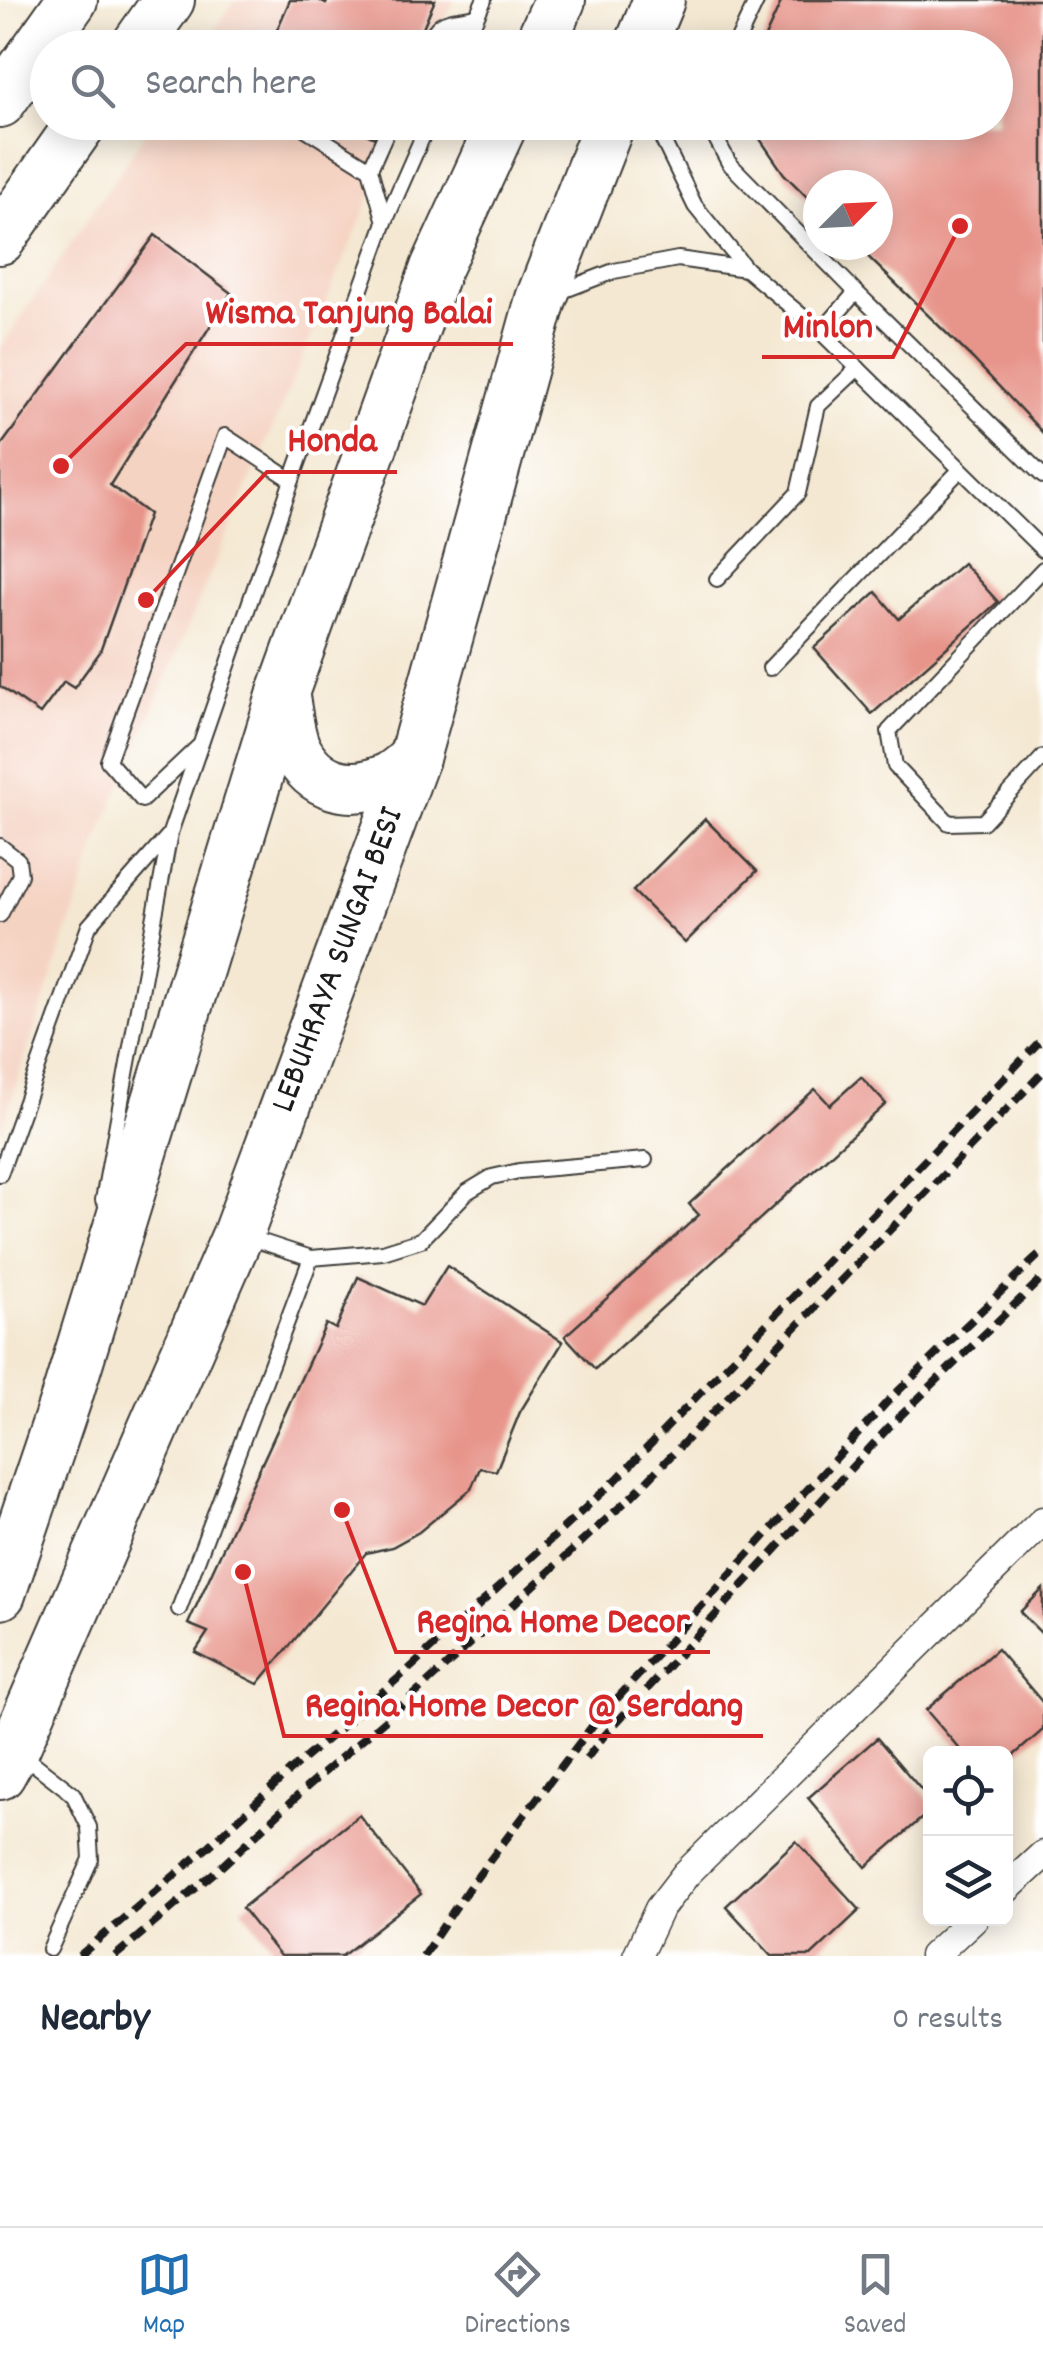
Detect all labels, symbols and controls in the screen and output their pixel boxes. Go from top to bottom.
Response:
search box [30,30,1013,140]
icon: search [65,58,120,113]
text: Search here [145,58,317,113]
north arrow [803,170,893,260]
callout: Wisma Tanjung Balai [186,276,513,344]
text: Wisma Tanjung Balai [206,288,492,343]
callout: Minlon [762,289,893,357]
text: Minlon [783,302,873,357]
callout: Honda [267,404,397,472]
text: Honda [287,416,378,471]
street label: LEBUHRAYA SUNGAI BESI [260,801,418,1120]
callout: Regina Home Decor [396,1584,710,1652]
text: Regina Home Decor [416,1597,691,1652]
callout: Regina Home Decor @ Serdang [284,1668,763,1736]
text: Regina Home Decor @ Serdang [305,1681,743,1736]
map controls [923,1746,1013,1926]
button: locate [923,1746,1013,1836]
button: layers [923,1836,1013,1926]
text: Nearby [40,1991,150,2051]
text: 0 results [892,1998,1003,2044]
tab: Map [137,2247,192,2347]
tab: Directions [465,2247,571,2347]
tab: Saved [844,2247,906,2347]

